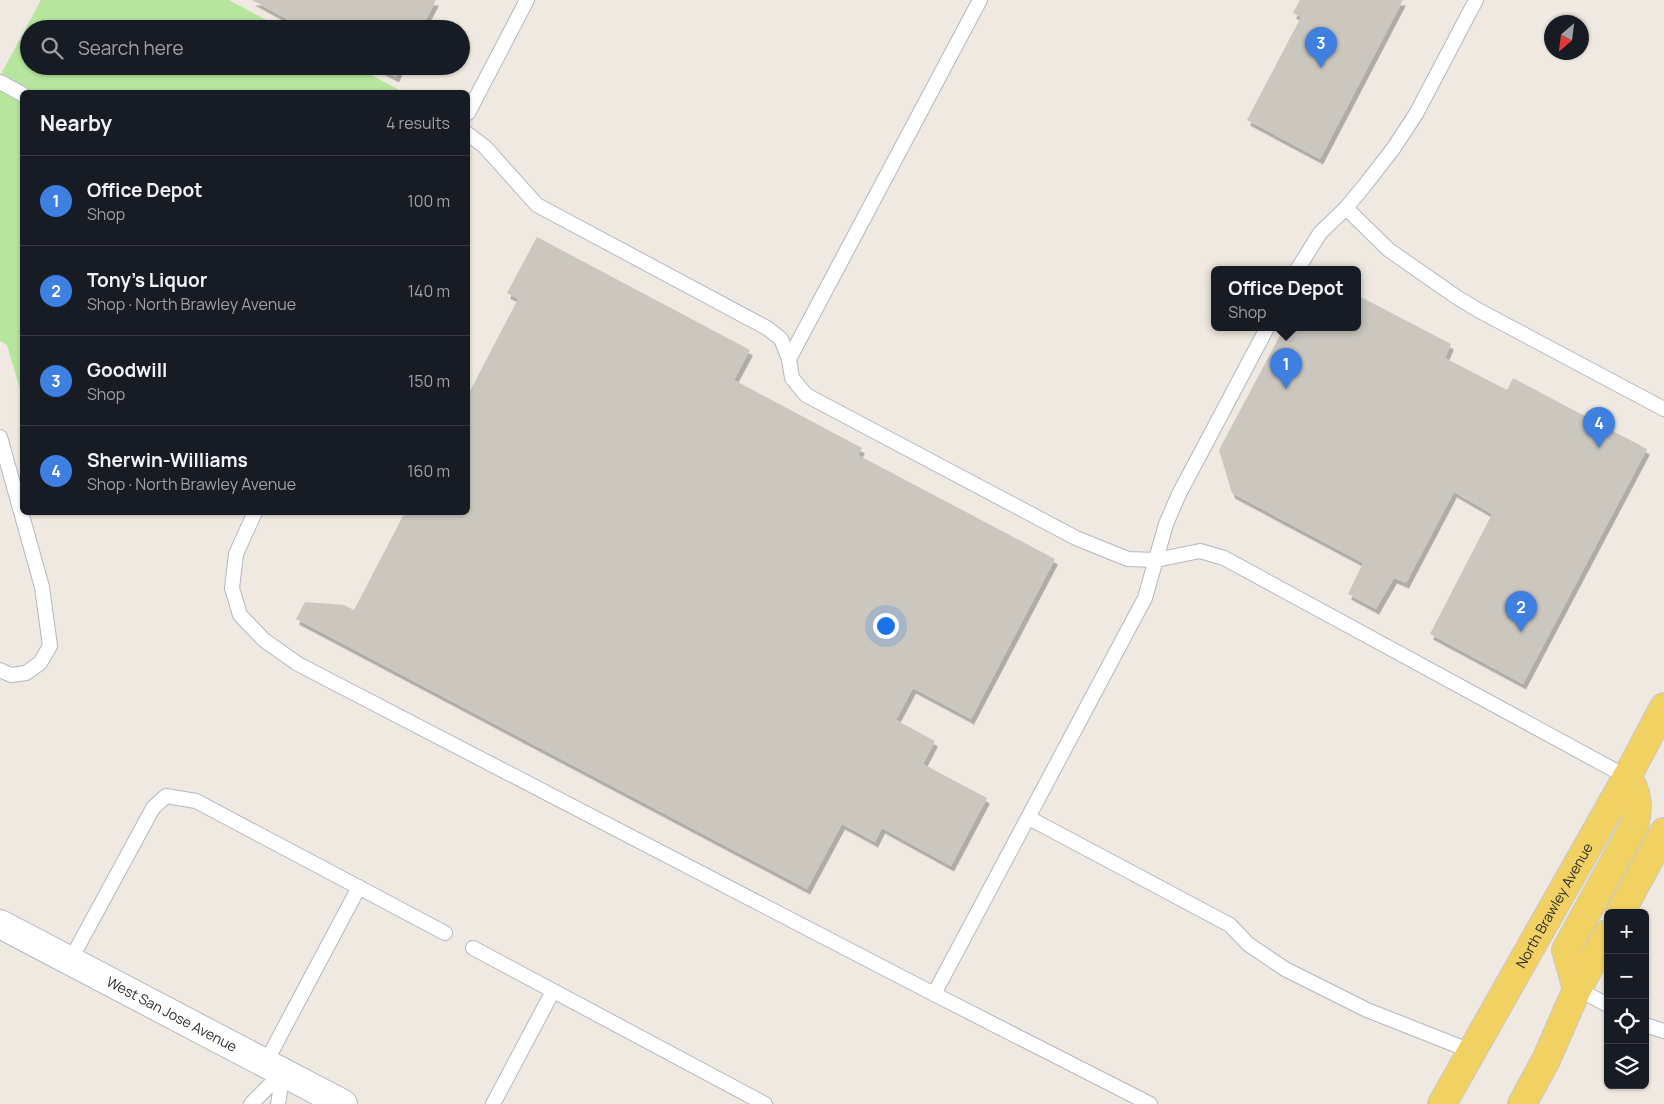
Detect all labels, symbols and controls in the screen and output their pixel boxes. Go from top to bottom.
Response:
north arrow [1544,15,1589,60]
search box [20,20,470,75]
pin: 3 [1305,27,1337,68]
icon: search [38,34,66,62]
text: Search here [78,35,184,61]
text: Nearby [40,109,112,137]
text: 4 results [386,112,450,134]
text: Office Depot [87,177,202,203]
text: 1 [52,190,60,212]
text: 100 m [407,190,450,212]
text: Shop [87,203,125,225]
popup [1211,266,1361,331]
text: Tony's Liquor [87,267,207,293]
text: Office Depot [1228,275,1344,301]
text: 2 [51,280,61,302]
text: 140 m [408,280,450,302]
text: Shop · North Brawley Avenue [87,293,296,315]
text: Shop [1228,301,1267,323]
pin: 1 [1270,348,1302,389]
text: Goodwill [87,357,167,383]
text: 3 [51,370,61,392]
text: 150 m [408,370,450,392]
text: Shop [87,383,125,405]
pin: 4 [1583,407,1615,448]
text: Sherwin-Williams [87,447,248,473]
text: 4 [51,460,61,482]
text: 160 m [407,460,450,482]
text: Shop · North Brawley Avenue [87,473,296,495]
pin: 2 [1505,591,1537,632]
your location [873,613,899,639]
street label: North Brawley Avenue [1511,839,1597,971]
map controls [1604,909,1649,1089]
button: + [1604,909,1649,954]
button: − [1604,954,1649,999]
street label: West San Jose Avenue [103,972,241,1056]
button: locate [1604,999,1649,1044]
button: layers [1604,1044,1649,1089]

